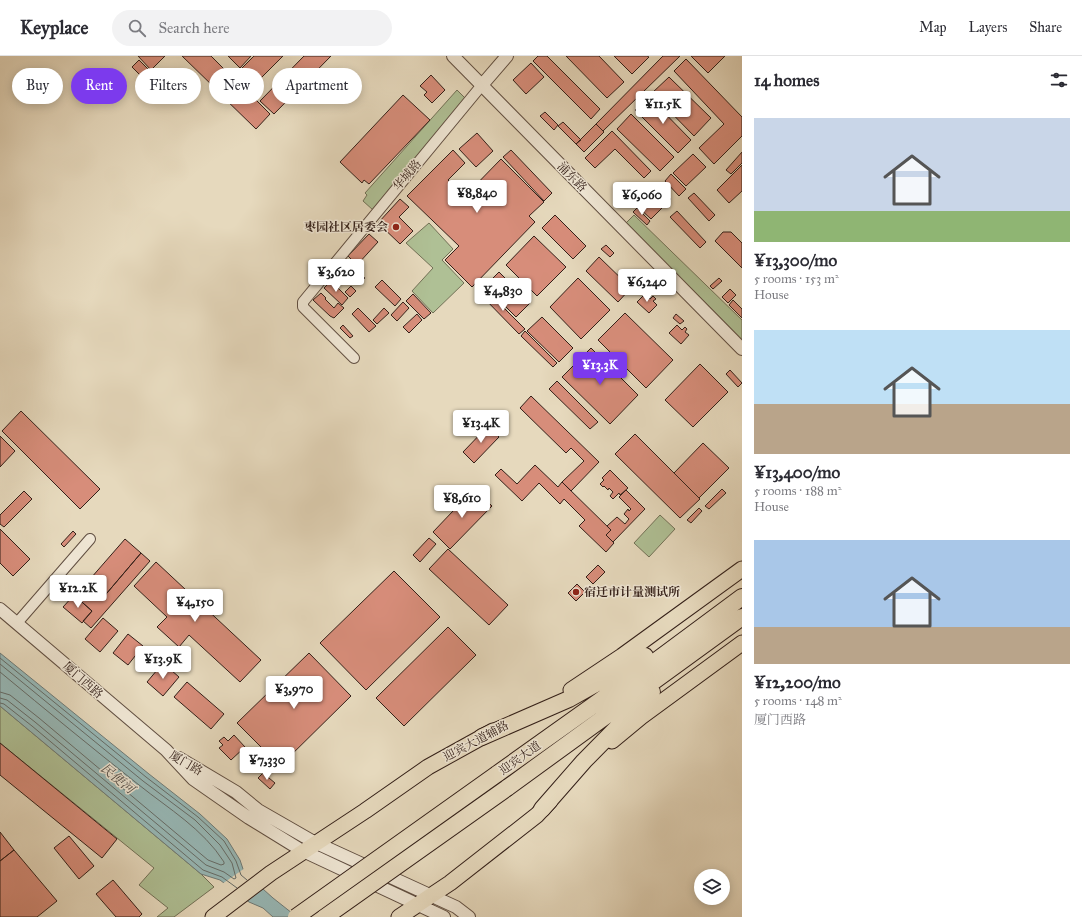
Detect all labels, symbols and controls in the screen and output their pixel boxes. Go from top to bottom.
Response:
search box [112,10,392,46]
text: Keyplace [20,16,88,39]
icon: search [126,17,148,39]
text: Search here [158,19,229,37]
text: Map [919,19,947,36]
text: Layers [969,19,1007,36]
text: Share [1029,19,1062,36]
chip: Buy [12,68,63,104]
chip: Rent [71,68,127,104]
chip: Filters [135,68,201,104]
chip: New [209,68,264,104]
chip: Apartment [272,68,362,104]
icon: filters [1048,69,1070,91]
text: 14 homes [754,70,819,91]
pin: ¥11.5K [630,91,696,125]
text: ¥11.5K [645,96,681,112]
icon: home [876,144,948,216]
street label: 华城路 [390,157,424,193]
street label: 浦东路 [554,159,590,195]
pin: ¥8,840 [444,180,510,214]
pin: ¥6,060 [609,182,675,216]
text: ¥8,840 [457,185,497,201]
text: ¥6,060 [622,187,662,203]
place label: 枣园社区居委会 [304,220,388,234]
marker: 枣园社区居委会 [391,222,401,232]
text: ¥13,300/mo [754,250,837,271]
pin: ¥3,620 [303,259,369,293]
text: ¥3,620 [317,264,355,280]
pin: ¥6,240 [614,269,680,303]
text: 5 rooms · 153 m² [754,271,839,287]
text: ¥6,240 [627,274,667,290]
pin: ¥4,830 [470,278,536,312]
text: ¥4,830 [483,283,523,299]
text: House [754,287,789,303]
pin: ¥13.3K [567,352,633,386]
icon: home [876,356,948,428]
text: ¥13.3K [582,357,618,373]
pin: ¥13.4K [448,410,514,444]
text: ¥13.4K [462,415,500,431]
text: ¥13,400/mo [754,462,840,483]
text: 5 rooms · 188 m² [754,483,841,499]
pin: ¥8,610 [429,485,495,519]
text: ¥8,610 [443,490,481,506]
text: House [754,499,789,515]
icon: home [876,566,948,638]
pin: ¥12.2K [45,575,111,609]
text: ¥12.2K [59,580,97,596]
place label: 宿迁市计量测试所 [584,585,680,599]
marker: 宿迁市计量测试所 [571,587,581,597]
pin: ¥4,150 [162,589,228,623]
text: ¥4,150 [176,594,214,610]
pin: ¥13.9K [130,646,196,680]
text: ¥13.9K [144,651,182,667]
street label: 厦门西路 [60,659,106,701]
text: ¥12,200/mo [754,672,841,693]
pin: ¥3,970 [261,676,327,710]
text: ¥3,970 [275,681,313,697]
text: 5 rooms · 148 m² [754,693,842,709]
text: 厦门西路 [754,712,806,728]
street label: 迎宾大道辅路 [441,718,511,764]
street label: 迎宾大道 [496,738,544,778]
pin: ¥7,330 [234,747,300,781]
street label: 厦门路 [167,748,205,778]
text: ¥7,330 [249,752,285,768]
water label: 民便河 [97,760,139,799]
map controls [694,869,730,905]
button: layers [694,869,730,905]

